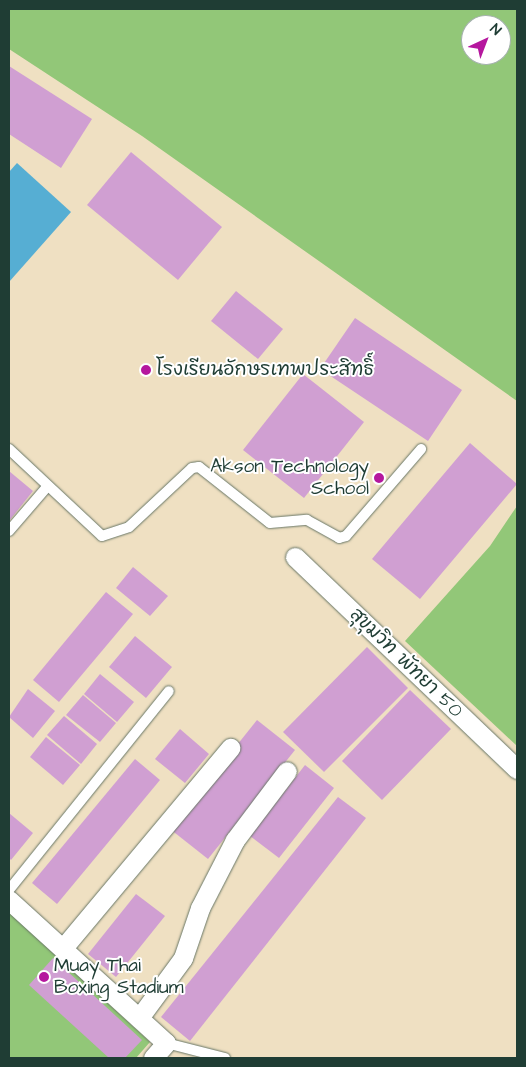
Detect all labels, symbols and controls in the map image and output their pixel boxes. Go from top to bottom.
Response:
north arrow [461,15,511,65]
text: N [486,19,506,40]
place label: โรงเรียนอักษรเทพประสิทธิ์ [156,359,374,381]
marker: โรงเรียนอักษรเทพประสิทธิ์ [140,364,152,376]
place label: Akson Technology School [210,456,369,500]
marker: Akson Technology School [373,472,385,484]
street label: สุขุมวิท พัทยา 50 [345,603,467,723]
place label: Muay Thai Boxing Stadium [54,955,184,999]
marker: Muay Thai Boxing Stadium [38,971,50,983]

